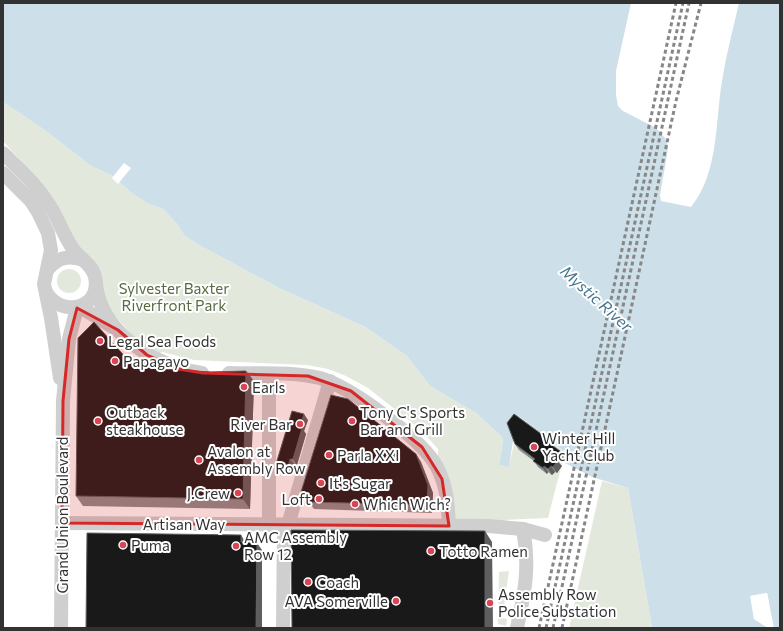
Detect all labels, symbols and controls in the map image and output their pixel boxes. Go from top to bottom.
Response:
water label: Mystic River [557,261,637,335]
park label: Sylvester Baxter Riverfront Park [119,279,229,314]
place label: Legal Sea Foods [108,332,216,350]
marker: Legal Sea Foods [95,336,105,346]
place label: Papagayo [123,352,189,370]
marker: Papagayo [110,356,120,366]
place label: Earls [252,378,286,396]
marker: Earls [239,382,249,392]
place label: Outback steakhouse [106,403,183,438]
place label: Tony C's Sports Bar and Grill [360,403,465,438]
place label: River Bar [230,415,292,433]
marker: Outback steakhouse [93,416,103,426]
marker: Tony C's Sports Bar and Grill [347,416,357,426]
marker: River Bar [295,419,305,429]
place label: Winter Hill Yacht Club [542,429,615,464]
street label: Grand Union Boulevard [53,437,71,594]
place label: Avalon at Assembly Row [207,442,306,477]
marker: Winter Hill Yacht Club [529,442,539,452]
place label: Parla XXI [337,446,399,464]
marker: Parla XXI [324,450,334,460]
marker: Avalon at Assembly Row [194,455,204,465]
place label: It's Sugar [329,474,391,492]
marker: It's Sugar [316,478,326,488]
place label: J.Crew [187,484,230,502]
marker: J.Crew [233,488,243,498]
place label: Loft [281,490,311,508]
marker: Loft [314,494,324,504]
place label: Which Wich? [363,495,451,513]
marker: Which Wich? [350,499,360,509]
street label: Artisan Way [143,515,225,533]
place label: AMC Assembly Row 12 [244,528,347,563]
place label: Puma [131,536,170,554]
marker: Puma [118,540,128,550]
marker: AMC Assembly Row 12 [231,541,241,551]
place label: Totto Ramen [439,542,528,560]
marker: Totto Ramen [426,546,436,556]
place label: Coach [316,573,359,591]
marker: Coach [303,577,313,587]
place label: Assembly Row Police Substation [498,585,616,620]
place label: AVA Somerville [284,592,388,610]
marker: AVA Somerville [391,596,401,606]
marker: Assembly Row Police Substation [485,598,495,608]

